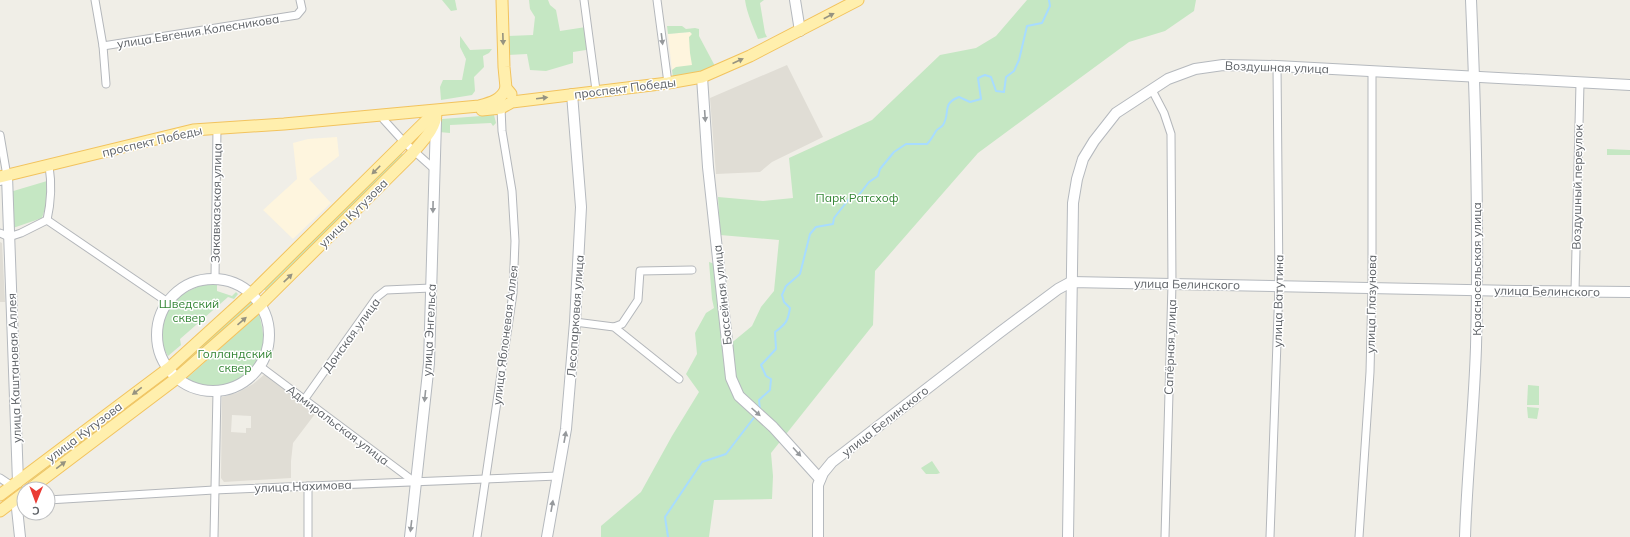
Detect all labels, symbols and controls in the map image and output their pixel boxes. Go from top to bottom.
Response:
street label: улица Евгения Колесникова [116,11,280,51]
one-way arrow [823,12,835,19]
one-way arrow [500,33,506,46]
one-way arrow [659,33,665,45]
one-way arrow [732,58,744,64]
street label: Воздушная улица [1225,58,1329,76]
street label: проспект Победы [573,74,677,102]
one-way arrow [536,95,548,101]
one-way arrow [701,110,708,122]
street label: проспект Победы [100,122,204,160]
street label: Воздушный переулок [1568,124,1586,250]
street label: Закавказская улица [207,143,225,263]
one-way arrow [371,165,381,175]
street label: улица Кутузова [315,175,391,251]
park label: Парк Ратсхоф [815,190,899,205]
one-way arrow [430,201,436,214]
street label: Красносельская улица [1469,202,1484,336]
street label: Бассейная улица [709,244,735,346]
street label: Лесопарковая улица [563,254,587,378]
street label: улица Ватутина [1270,255,1286,347]
street label: улица Глазунова [1363,255,1379,353]
street label: улица Яблоневая Аллея [489,264,521,406]
one-way arrow [283,273,293,282]
street label: улица Белинского [1134,276,1240,292]
street label: улица Энгельса [419,283,439,377]
street label: улица Белинского [1494,283,1600,299]
street label: улица Каштановая Аллея [4,293,24,443]
street label: Донская улица [319,295,383,375]
park label: Шведский сквер [159,296,219,325]
street label: Сапёрная улица [1161,299,1179,395]
one-way arrow [236,317,247,326]
park label: Голландский сквер [198,346,272,375]
street label: Адмиральская улица [284,382,392,468]
street label: улица Белинского [839,382,931,460]
one-way arrow [132,387,143,396]
one-way arrow [422,390,429,403]
street label: улица Кутузова [43,399,125,465]
one-way arrow [751,407,761,416]
one-way arrow [562,431,568,443]
one-way arrow [792,448,801,457]
one-way arrow [55,461,66,470]
street label: улица Нахимова [254,477,352,495]
north arrow [16,481,56,521]
one-way arrow [550,500,556,512]
text: С [31,504,40,518]
one-way arrow [408,520,414,532]

